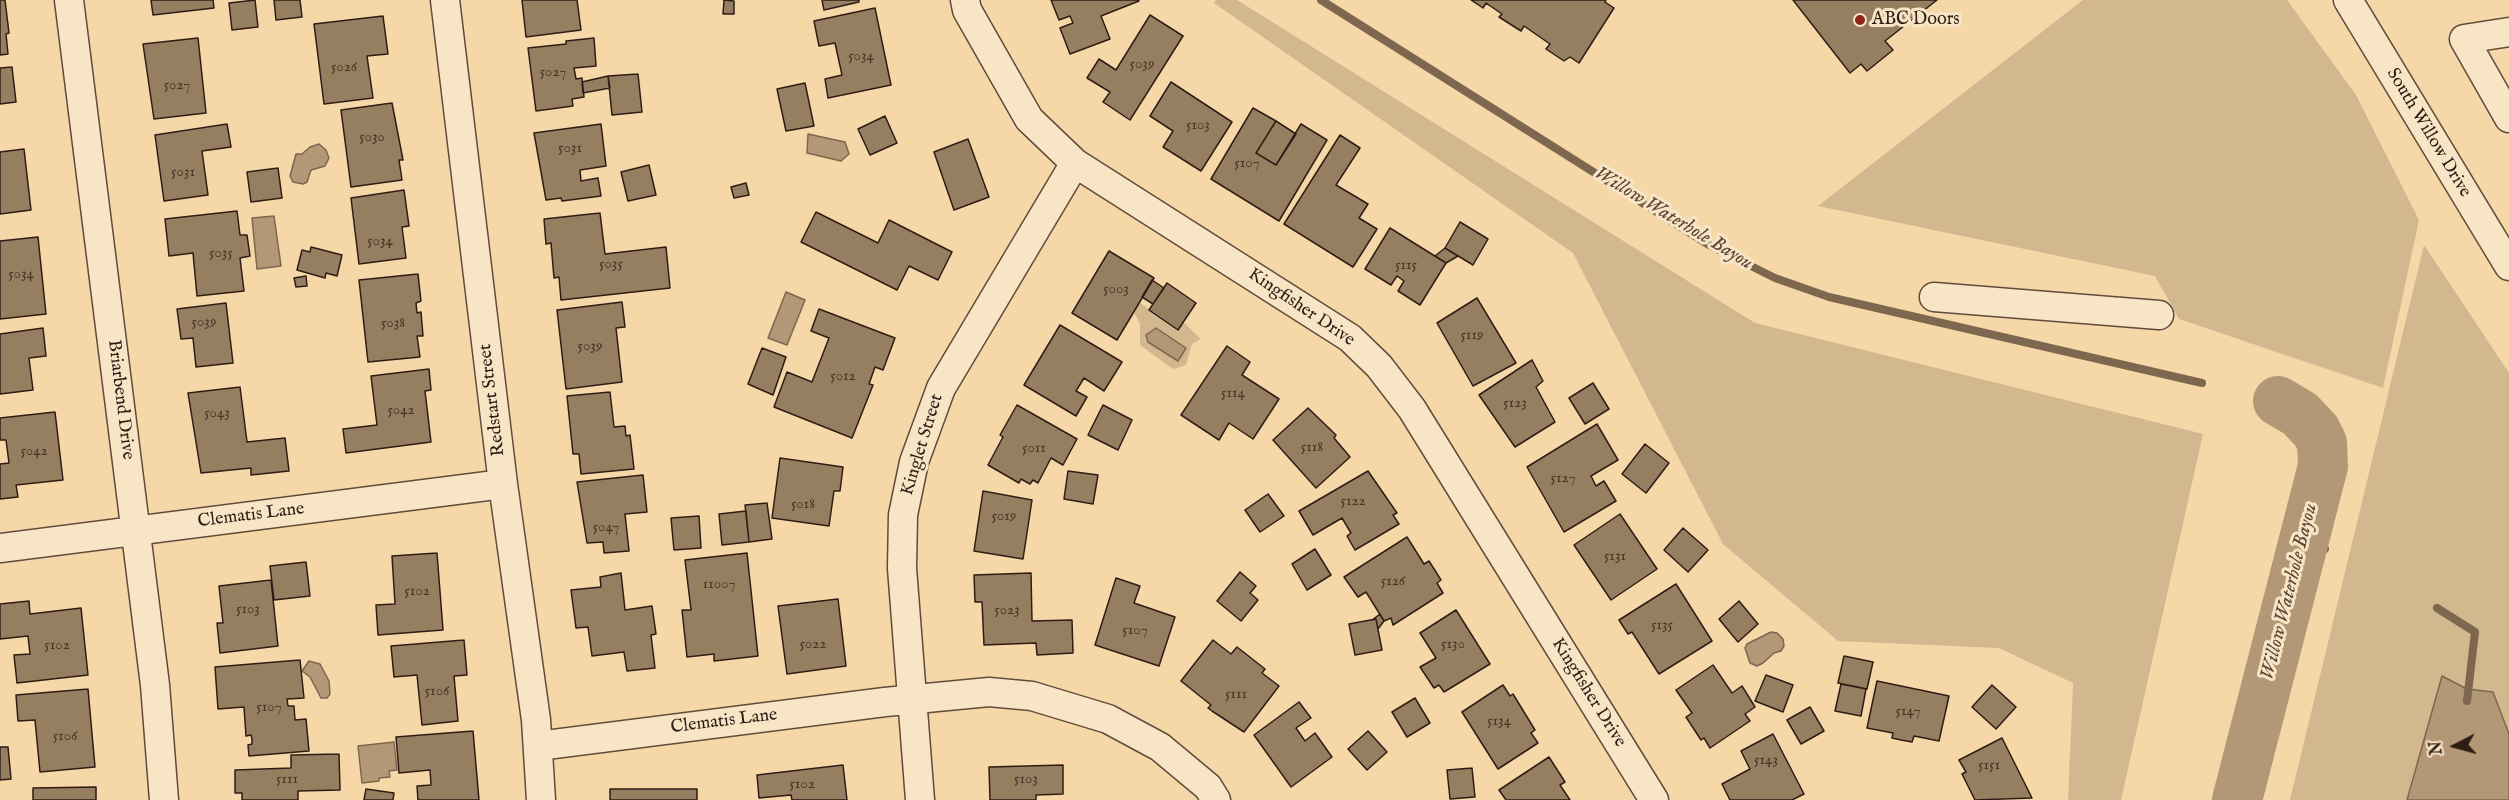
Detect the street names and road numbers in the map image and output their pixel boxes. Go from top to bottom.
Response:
street label: South Willow Drive [2381,65,2475,201]
street label: Kingfisher Drive [1243,264,1359,352]
street label: Briarbend Drive [102,339,138,461]
street label: Redstart Street [475,343,511,457]
street label: Kinglet Street [897,392,949,498]
street label: Clematis Lane [196,499,306,533]
street label: Kingfisher Drive [1546,635,1630,751]
street label: Clematis Lane [669,705,779,739]

